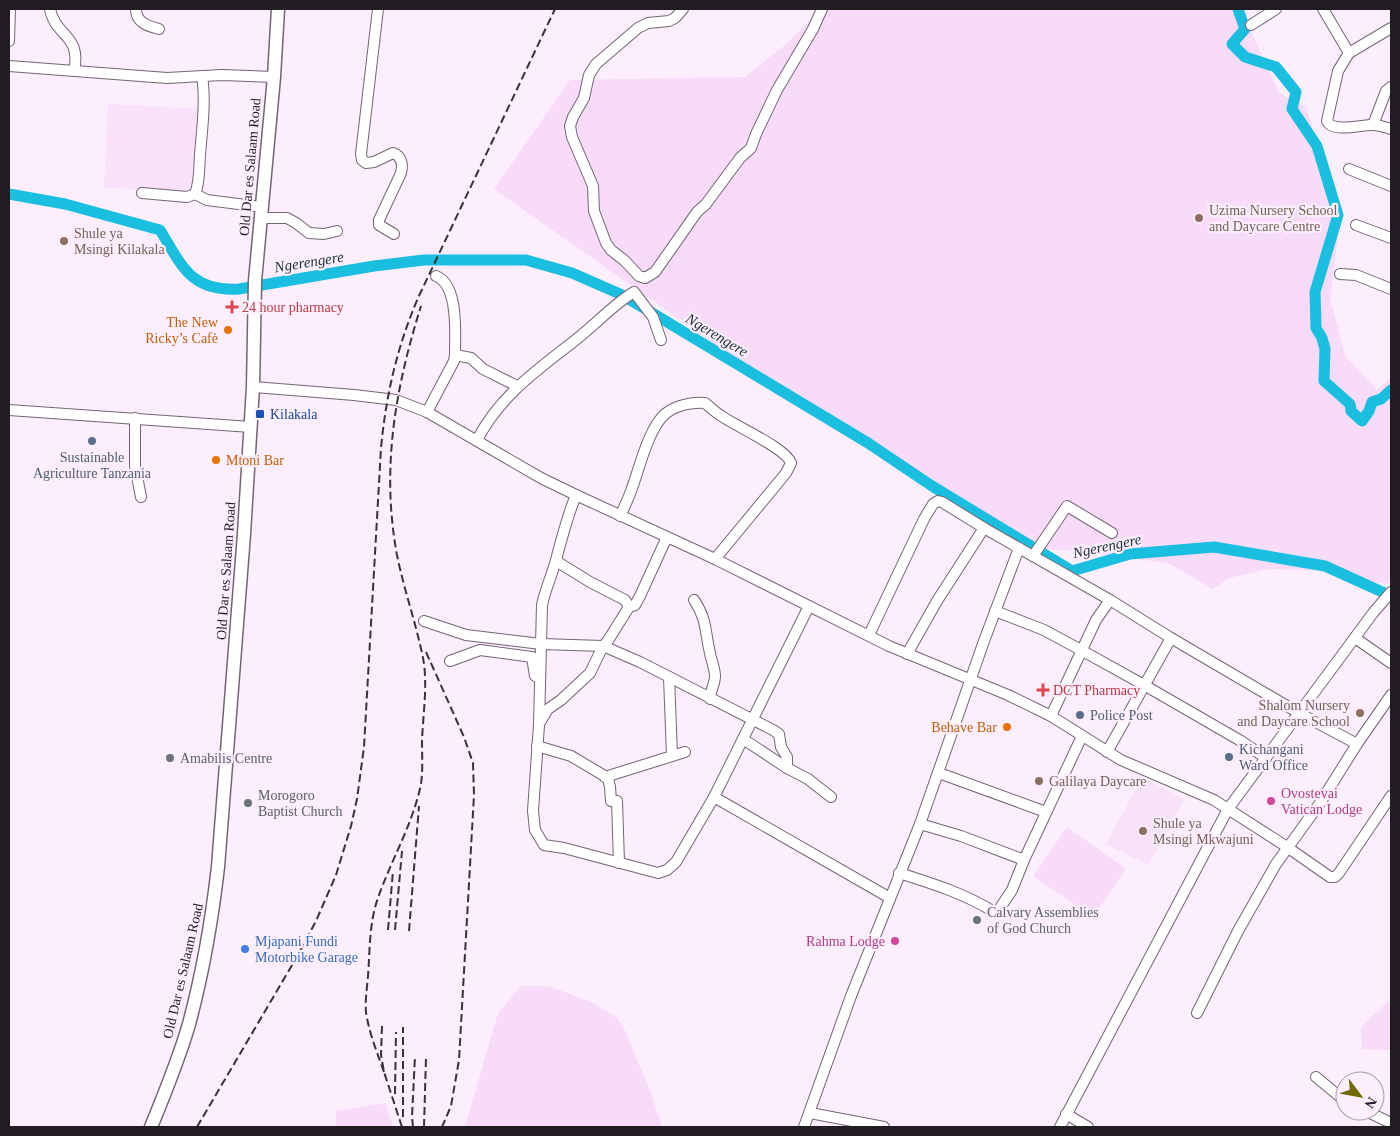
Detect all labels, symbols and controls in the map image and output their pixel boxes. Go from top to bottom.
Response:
street label: Old Dar es Salaam Road [236,97,264,237]
place label: Uzima Nursery School and Daycare Centre [1209,203,1337,234]
marker: Uzima Nursery School and Daycare Centre [1193,212,1205,224]
place label: Shule ya Msingi Kilakala [74,226,165,257]
marker: Shule ya Msingi Kilakala [58,235,70,247]
water label: Ngerengere [272,249,345,276]
place label: 24 hour pharmacy [242,300,344,315]
marker: 24 hour pharmacy [226,301,238,313]
water label: Ngerengere [682,310,751,360]
place label: The New Ricky’s Cafè [145,315,219,346]
marker: The New Ricky’s Cafè [222,324,234,336]
place label: Kilakala [270,407,318,422]
marker: Kilakala [254,408,266,420]
marker: Sustainable Agriculture Tanzania [86,435,98,447]
place label: Sustainable Agriculture Tanzania [33,450,152,481]
place label: Mtoni Bar [226,453,284,468]
marker: Mtoni Bar [210,454,222,466]
street label: Old Dar es Salaam Road [214,501,238,641]
water label: Ngerengere [1070,531,1143,561]
place label: DCT Pharmacy [1053,683,1140,698]
marker: DCT Pharmacy [1037,684,1049,696]
place label: Shalom Nursery and Daycare School [1237,698,1350,729]
marker: Shalom Nursery and Daycare School [1354,707,1366,719]
place label: Police Post [1090,708,1153,723]
marker: Police Post [1074,709,1086,721]
place label: Behave Bar [931,720,997,735]
marker: Behave Bar [1001,721,1013,733]
place label: Kichangani Ward Office [1239,742,1308,773]
place label: Amabilis Centre [180,751,272,766]
marker: Kichangani Ward Office [1223,751,1235,763]
marker: Amabilis Centre [164,752,176,764]
place label: Galilaya Daycare [1049,774,1147,789]
marker: Galilaya Daycare [1033,775,1045,787]
place label: Ovostevai Vatican Lodge [1281,786,1362,817]
place label: Morogoro Baptist Church [258,788,342,819]
marker: Ovostevai Vatican Lodge [1265,795,1277,807]
marker: Morogoro Baptist Church [242,797,254,809]
place label: Shule ya Msingi Mkwajuni [1153,816,1254,847]
marker: Shule ya Msingi Mkwajuni [1137,825,1149,837]
street label: Old Dar es Salaam Road [160,902,206,1040]
place label: Calvary Assemblies of God Church [987,905,1099,936]
marker: Calvary Assemblies of God Church [971,914,983,926]
place label: Mjapani Fundi Motorbike Garage [255,934,358,965]
place label: Rahma Lodge [806,934,885,949]
marker: Rahma Lodge [889,935,901,947]
marker: Mjapani Fundi Motorbike Garage [239,943,251,955]
north arrow [1335,1071,1385,1121]
text: N [1362,1094,1380,1111]

